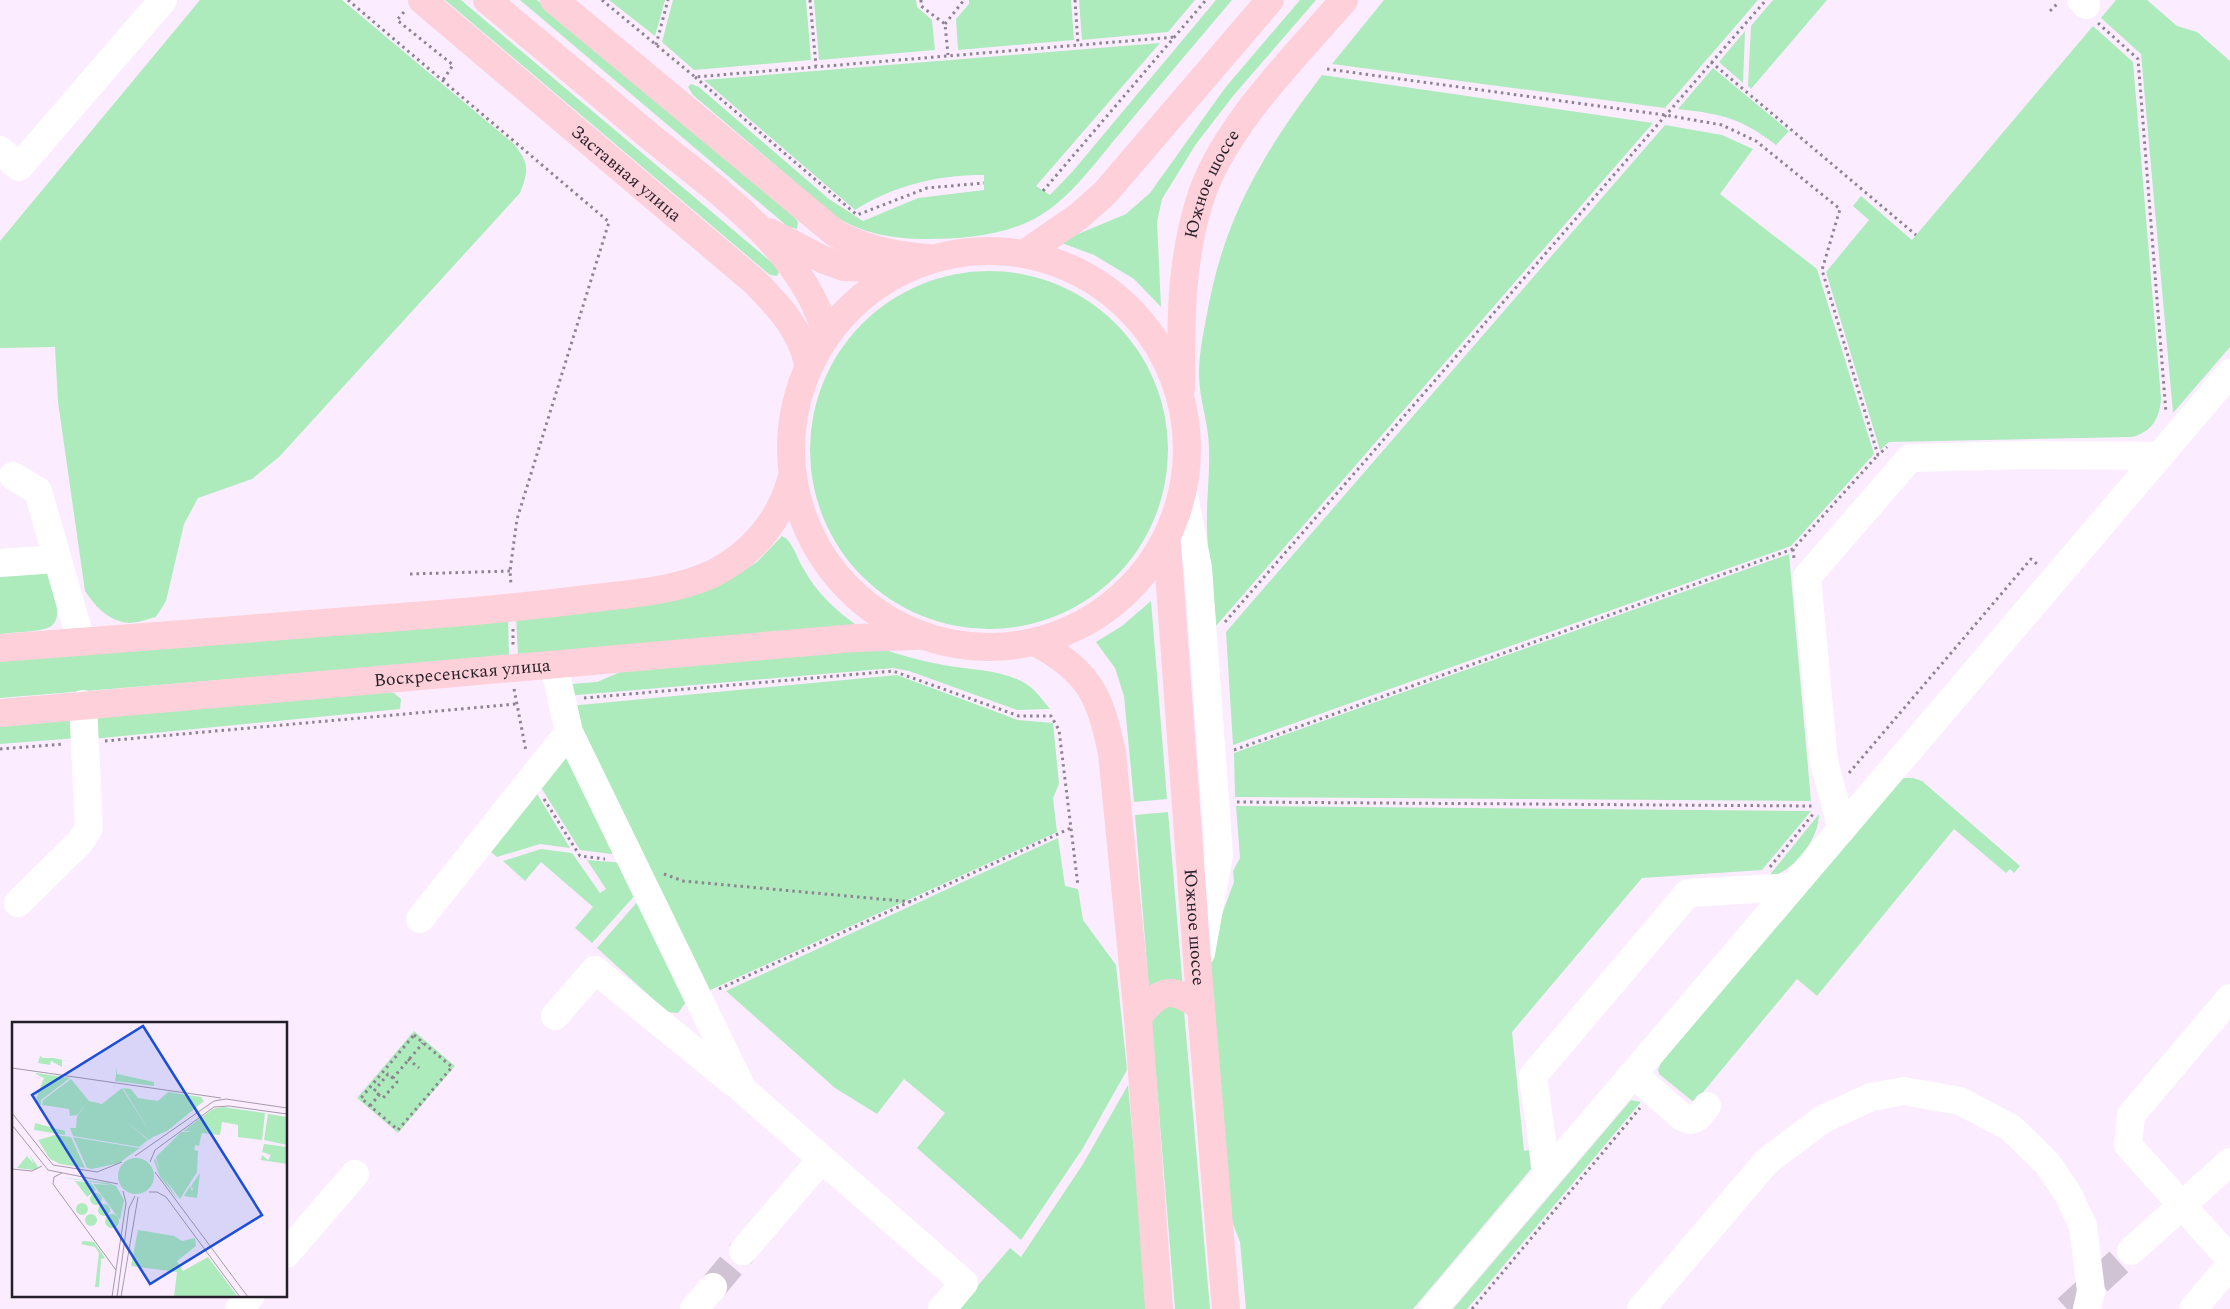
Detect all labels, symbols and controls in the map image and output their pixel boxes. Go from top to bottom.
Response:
street label: Заставная улица [565,118,688,228]
street label: Южное шоссе [1177,123,1246,241]
street label: Воскресенская улица [373,651,552,694]
street label: Южное шоссе [1177,868,1213,987]
inset map [12,1022,288,1296]

